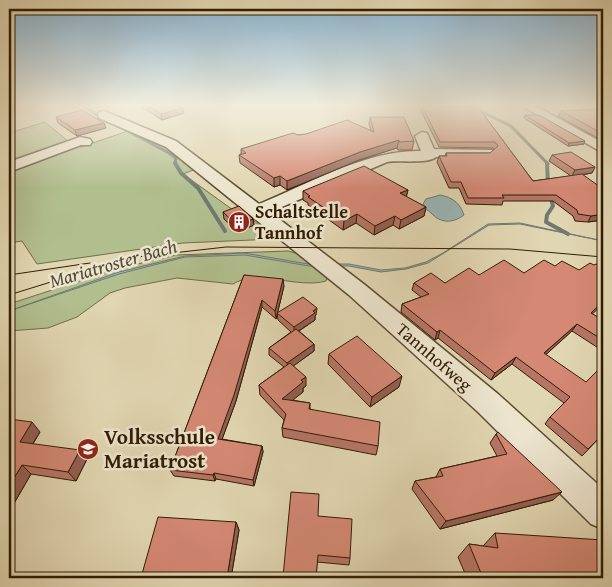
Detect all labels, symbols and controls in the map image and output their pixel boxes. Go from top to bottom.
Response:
place label: Schaltstelle Tannhof [255,198,348,246]
building icon: Schaltstelle Tannhof [227,210,251,234]
water label: Mariatroster Bach [46,231,180,295]
street label: Tannhofweg [390,316,478,397]
place label: Volksschule Mariatrost [104,421,215,476]
school or university icon: Volksschule Mariatrost [76,437,100,461]

